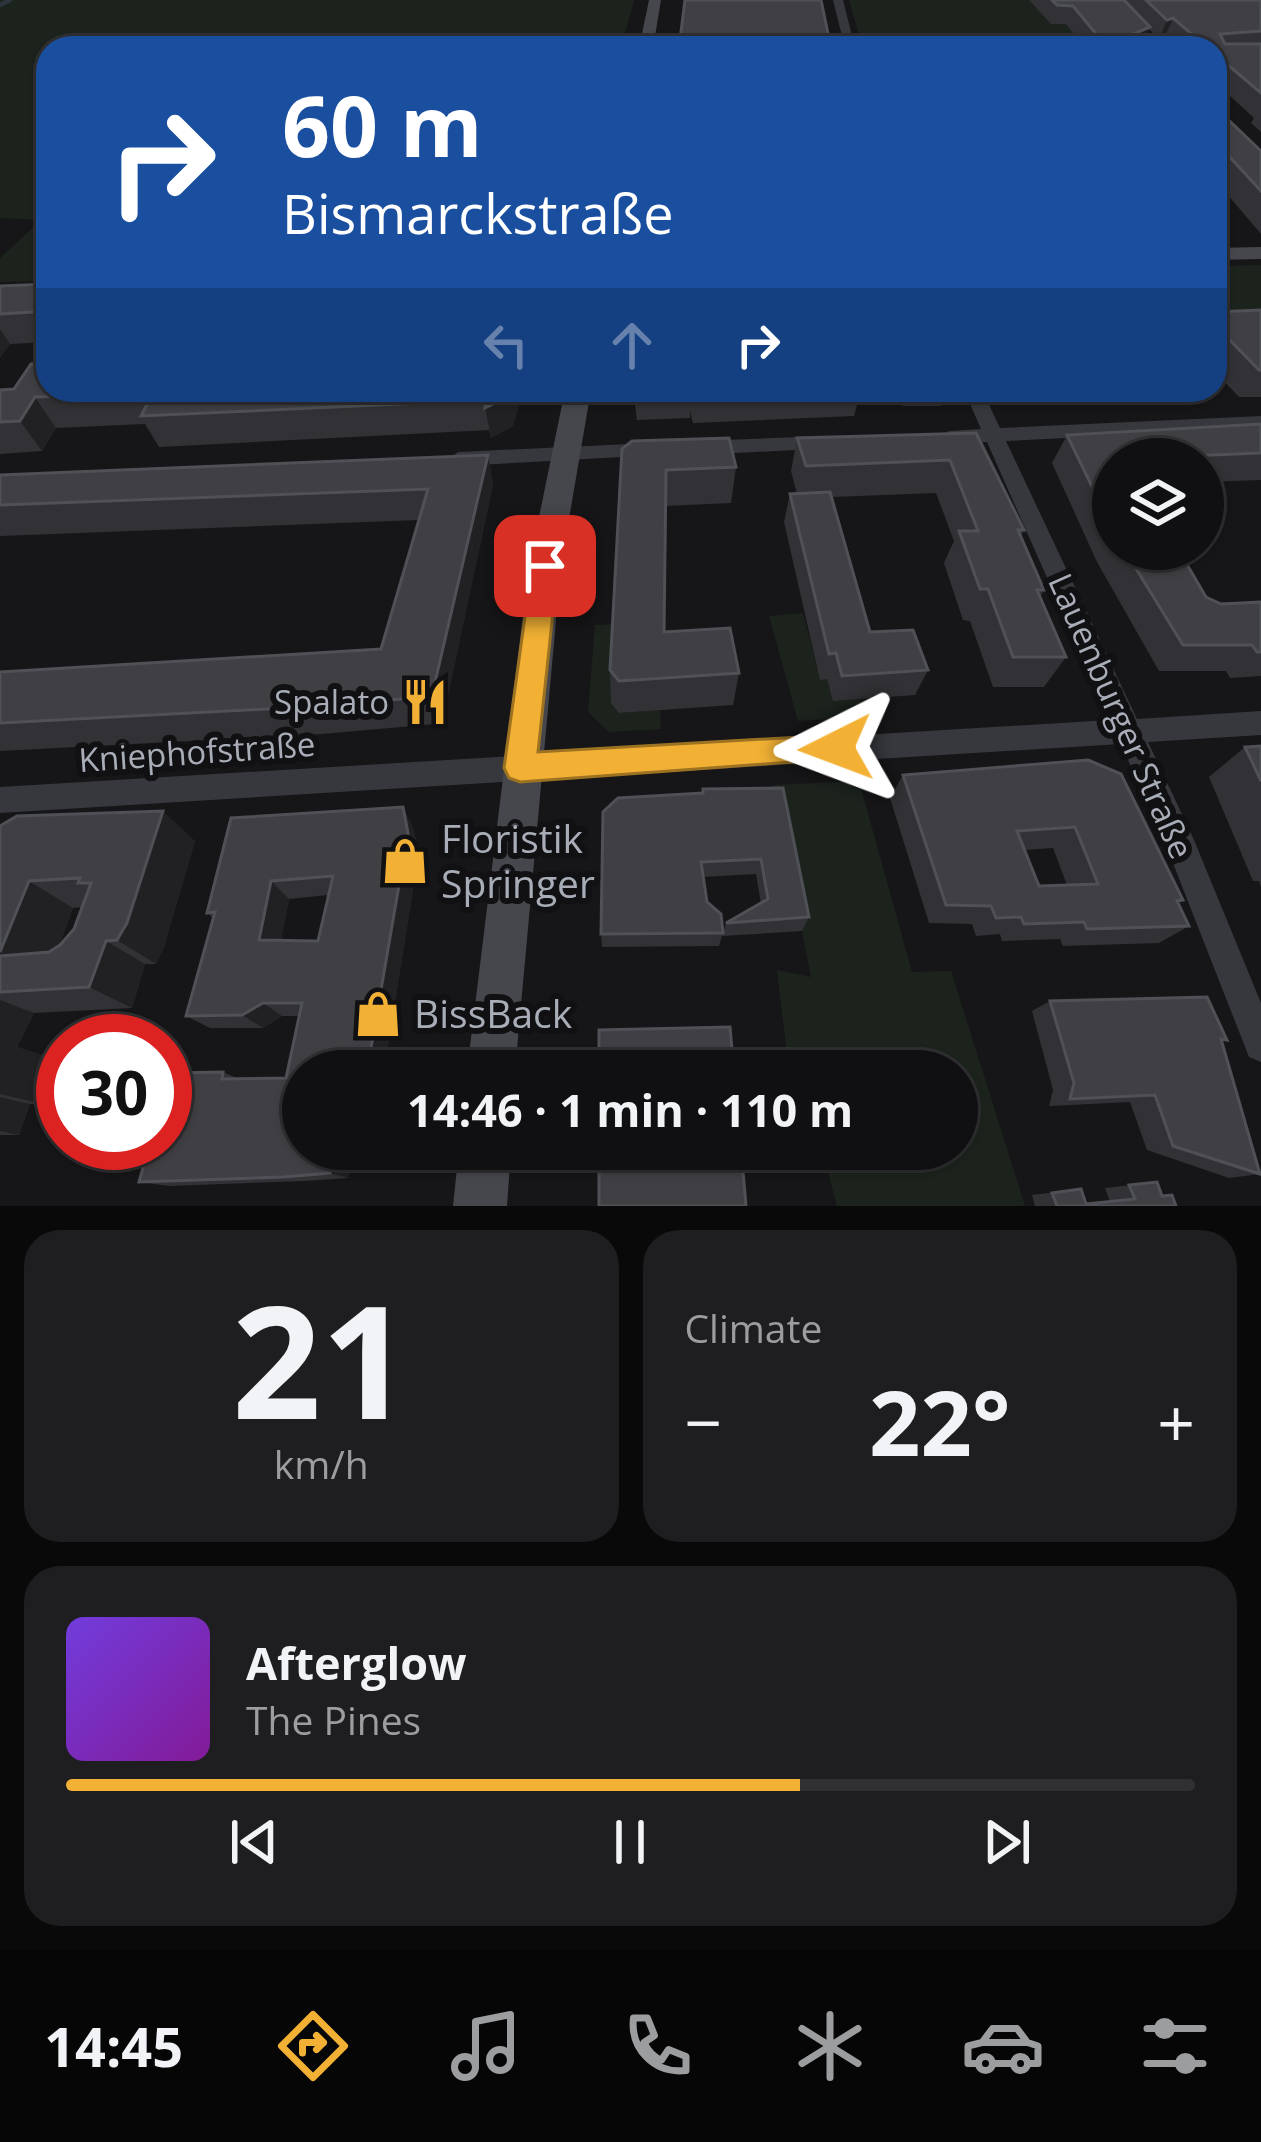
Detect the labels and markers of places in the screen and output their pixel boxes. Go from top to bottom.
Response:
pin [494,515,596,617]
restaurant icon: Spalato [400,677,450,727]
place label: Spalato [274,679,389,724]
place label: Floristik Springer [441,811,595,909]
shop icon: Floristik Springer [380,836,430,886]
place label: BissBack [414,986,573,1039]
shop icon: BissBack [353,989,403,1039]

